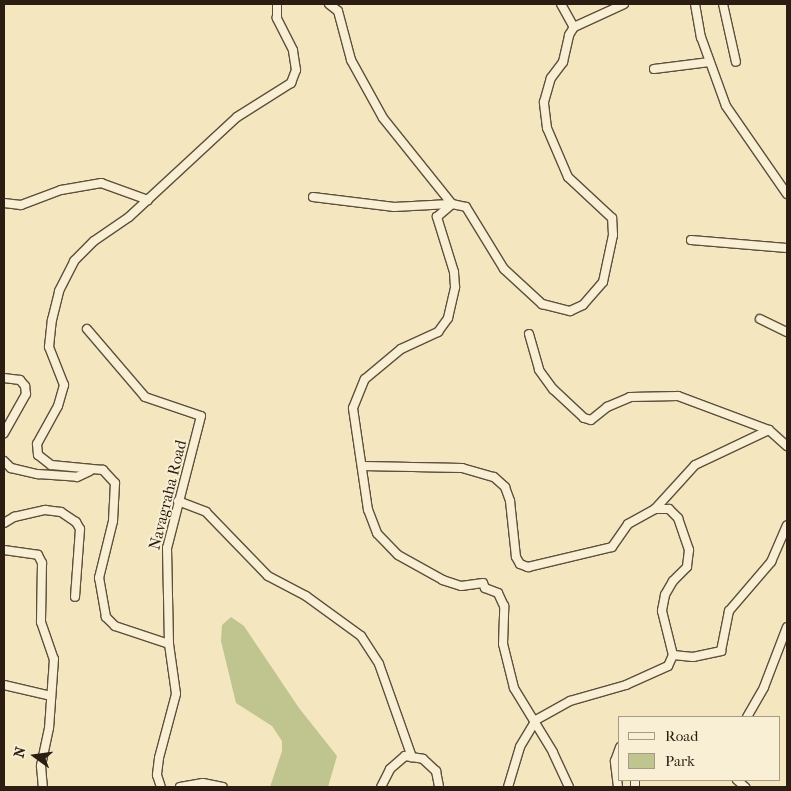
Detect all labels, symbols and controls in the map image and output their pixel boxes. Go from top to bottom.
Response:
street label: Navagraha Road [145,438,191,552]
legend [618,716,781,781]
text: Road [665,727,698,745]
north arrow [10,731,60,781]
text: N [10,745,29,759]
text: Park [665,752,695,770]

